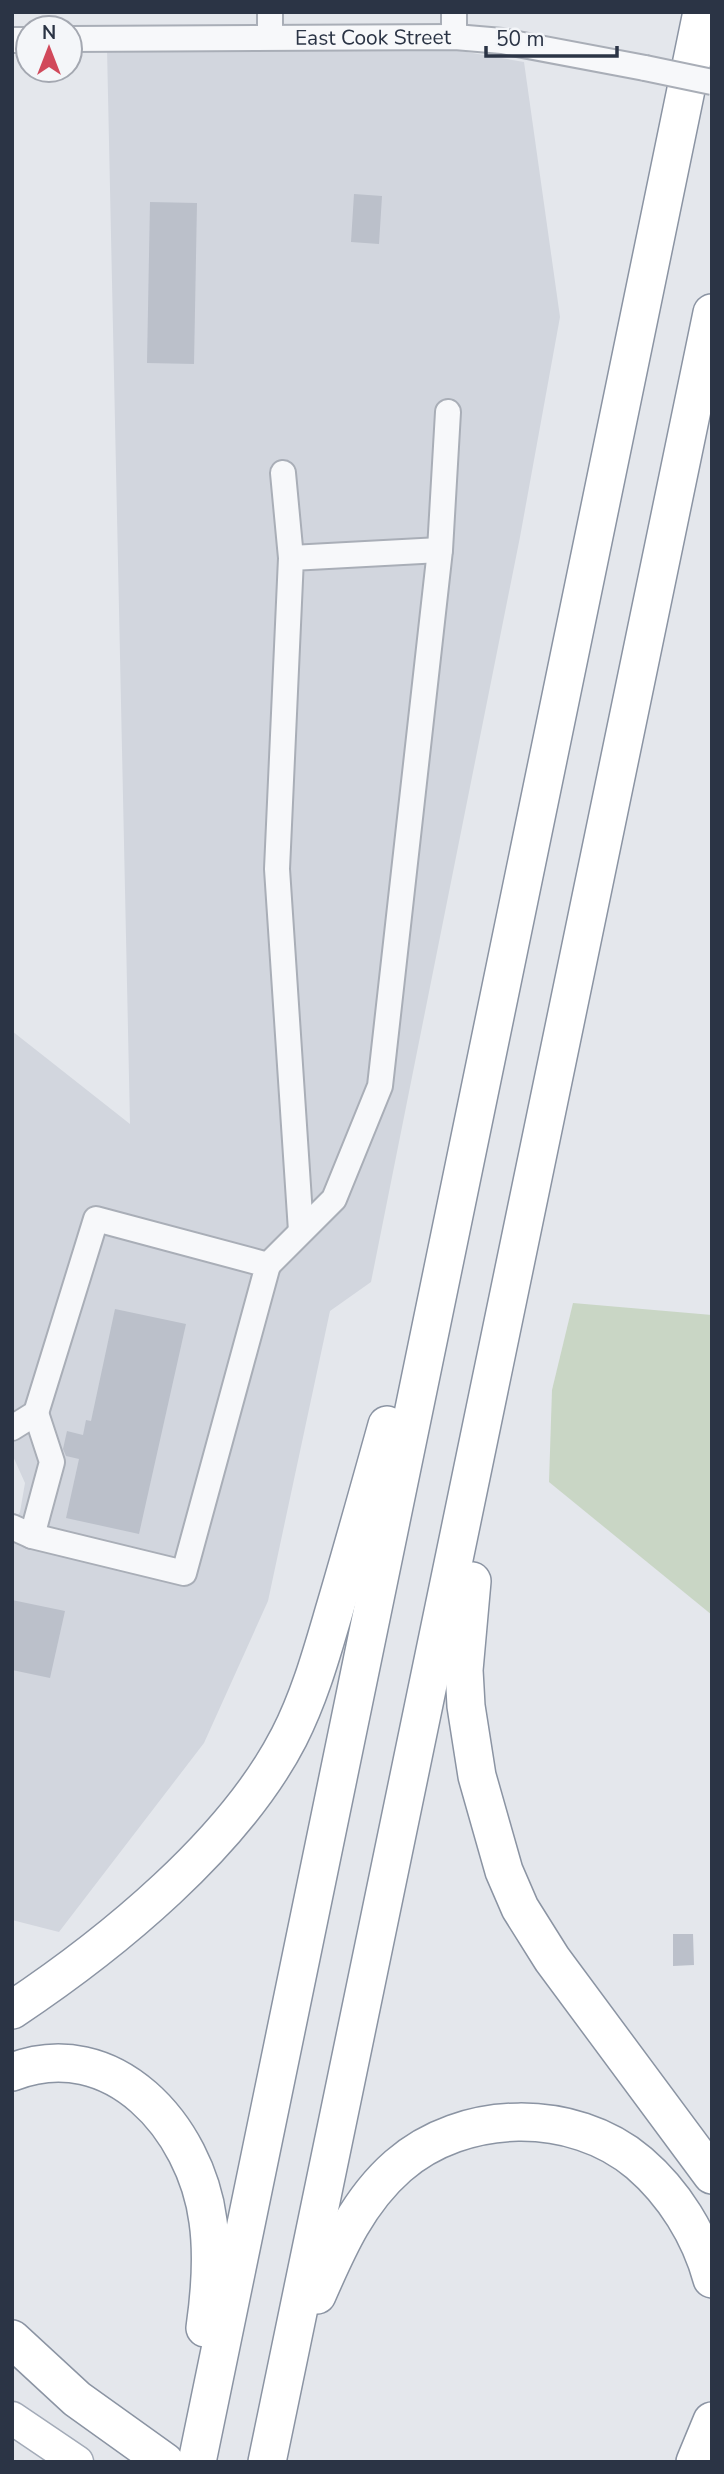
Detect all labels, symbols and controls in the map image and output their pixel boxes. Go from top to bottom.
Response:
north arrow [14,14,84,84]
scale bar [486,14,617,58]
text: N [42,20,56,46]
street label: East Cook Street [295,23,452,52]
text: 50 m [496,25,545,53]

